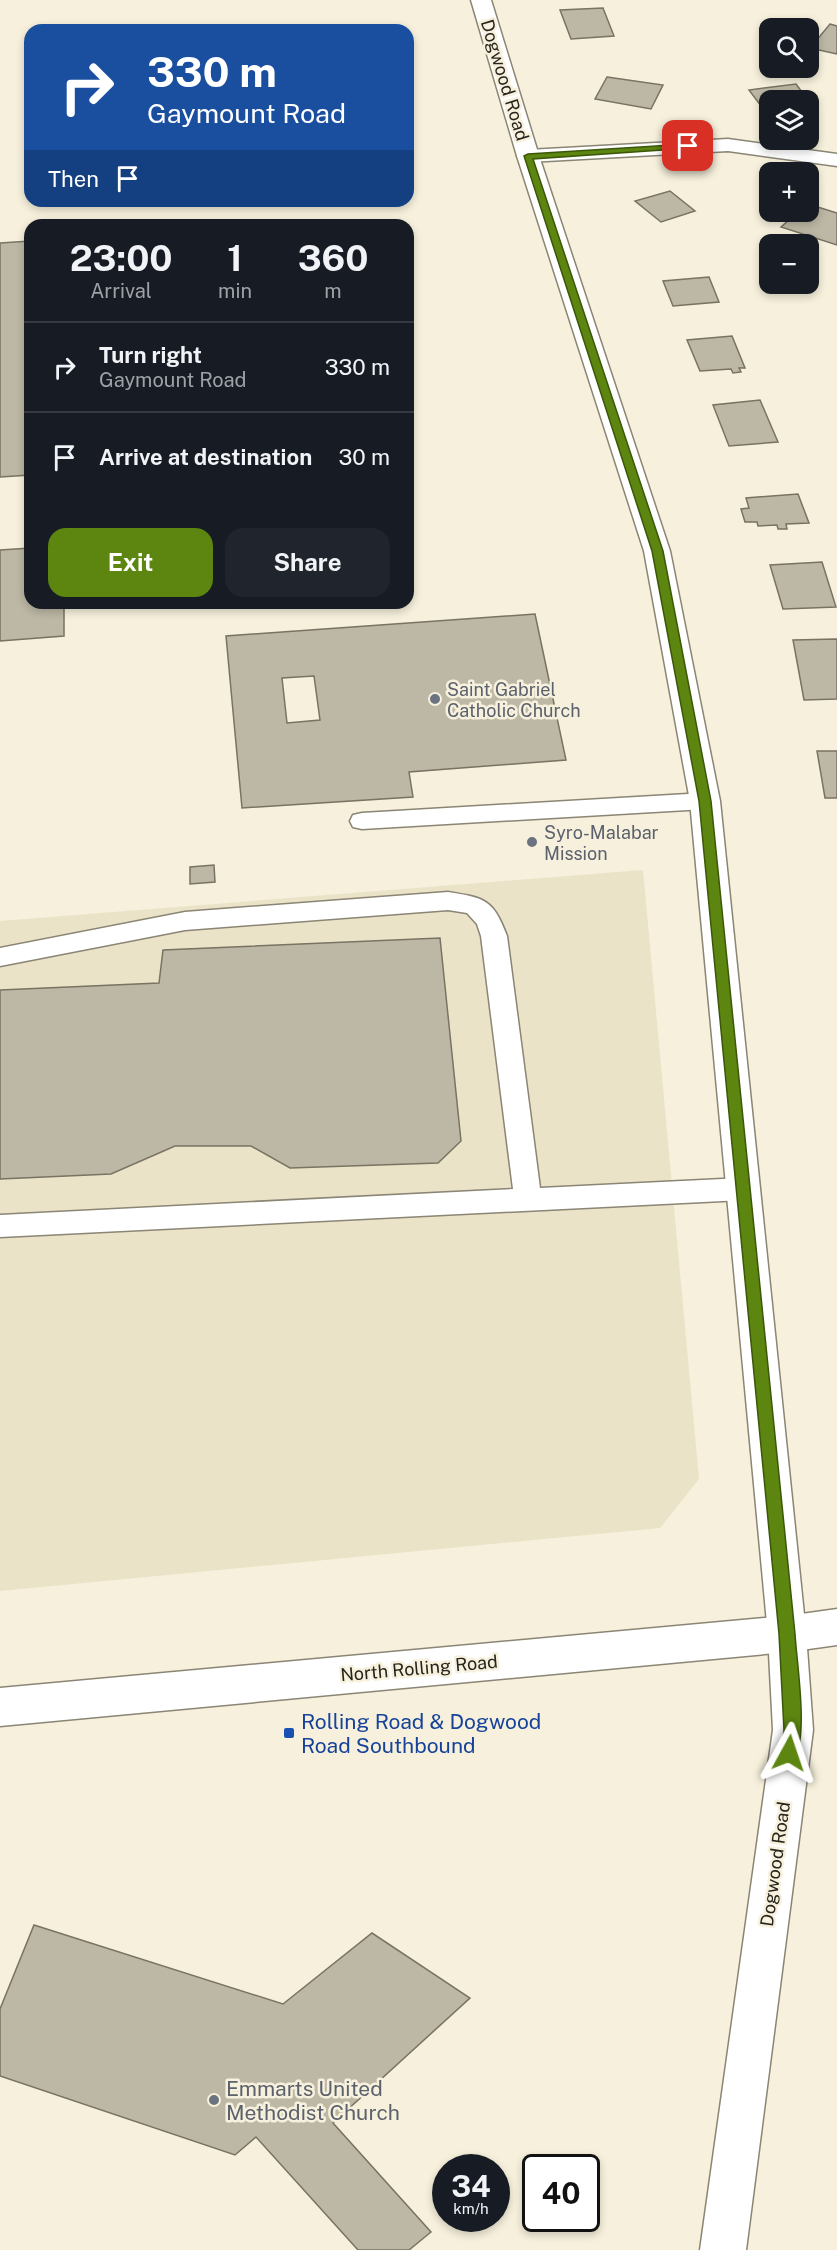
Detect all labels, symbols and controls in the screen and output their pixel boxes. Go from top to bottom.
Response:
street label: Dogwood Road [477,17,533,143]
map controls [759,18,819,294]
button: search [759,18,819,78]
text: 330 m [147,47,277,96]
icon: right [48,48,126,126]
button: layers [759,90,819,150]
text: Gaymount Road [147,97,346,129]
pin [662,120,713,171]
icon: arrive [671,129,704,162]
icon: arrive [111,162,144,195]
button: + [759,162,819,222]
text: Then [48,166,99,192]
button: − [759,234,819,294]
text: 23:00 [70,237,172,279]
text: 1 [227,237,243,279]
text: 360 [298,237,368,279]
text: Arrival [90,279,152,303]
text: min [218,279,252,303]
text: m [324,279,342,303]
text: Turn right [99,342,202,368]
icon: right [48,351,81,384]
text: 330 m [325,354,390,380]
text: Gaymount Road [99,368,247,392]
icon: arrive [48,441,81,474]
text: Arrive at destination [99,444,312,470]
text: 30 m [338,444,390,470]
button: Exit [48,528,213,597]
button: Share [225,528,390,597]
place label: Saint Gabriel Catholic Church [447,679,581,721]
marker: Saint Gabriel Catholic Church [428,692,442,706]
place label: Syro-Malabar Mission [544,822,659,864]
marker: Syro-Malabar Mission [525,835,539,849]
street label: North Rolling Road [339,1651,499,1685]
place label: Rolling Road & Dogwood Road Southbound [301,1709,541,1758]
position arrow [757,1721,821,1785]
marker: Rolling Road & Dogwood Road Southbound [282,1726,296,1740]
street label: Dogwood Road [756,1800,794,1928]
place label: Emmarts United Methodist Church [226,2076,400,2125]
marker: Emmarts United Methodist Church [207,2093,221,2107]
speed limit sign: 40 [522,2154,600,2232]
text: 34 [451,2168,491,2204]
text: km/h [453,2200,489,2217]

